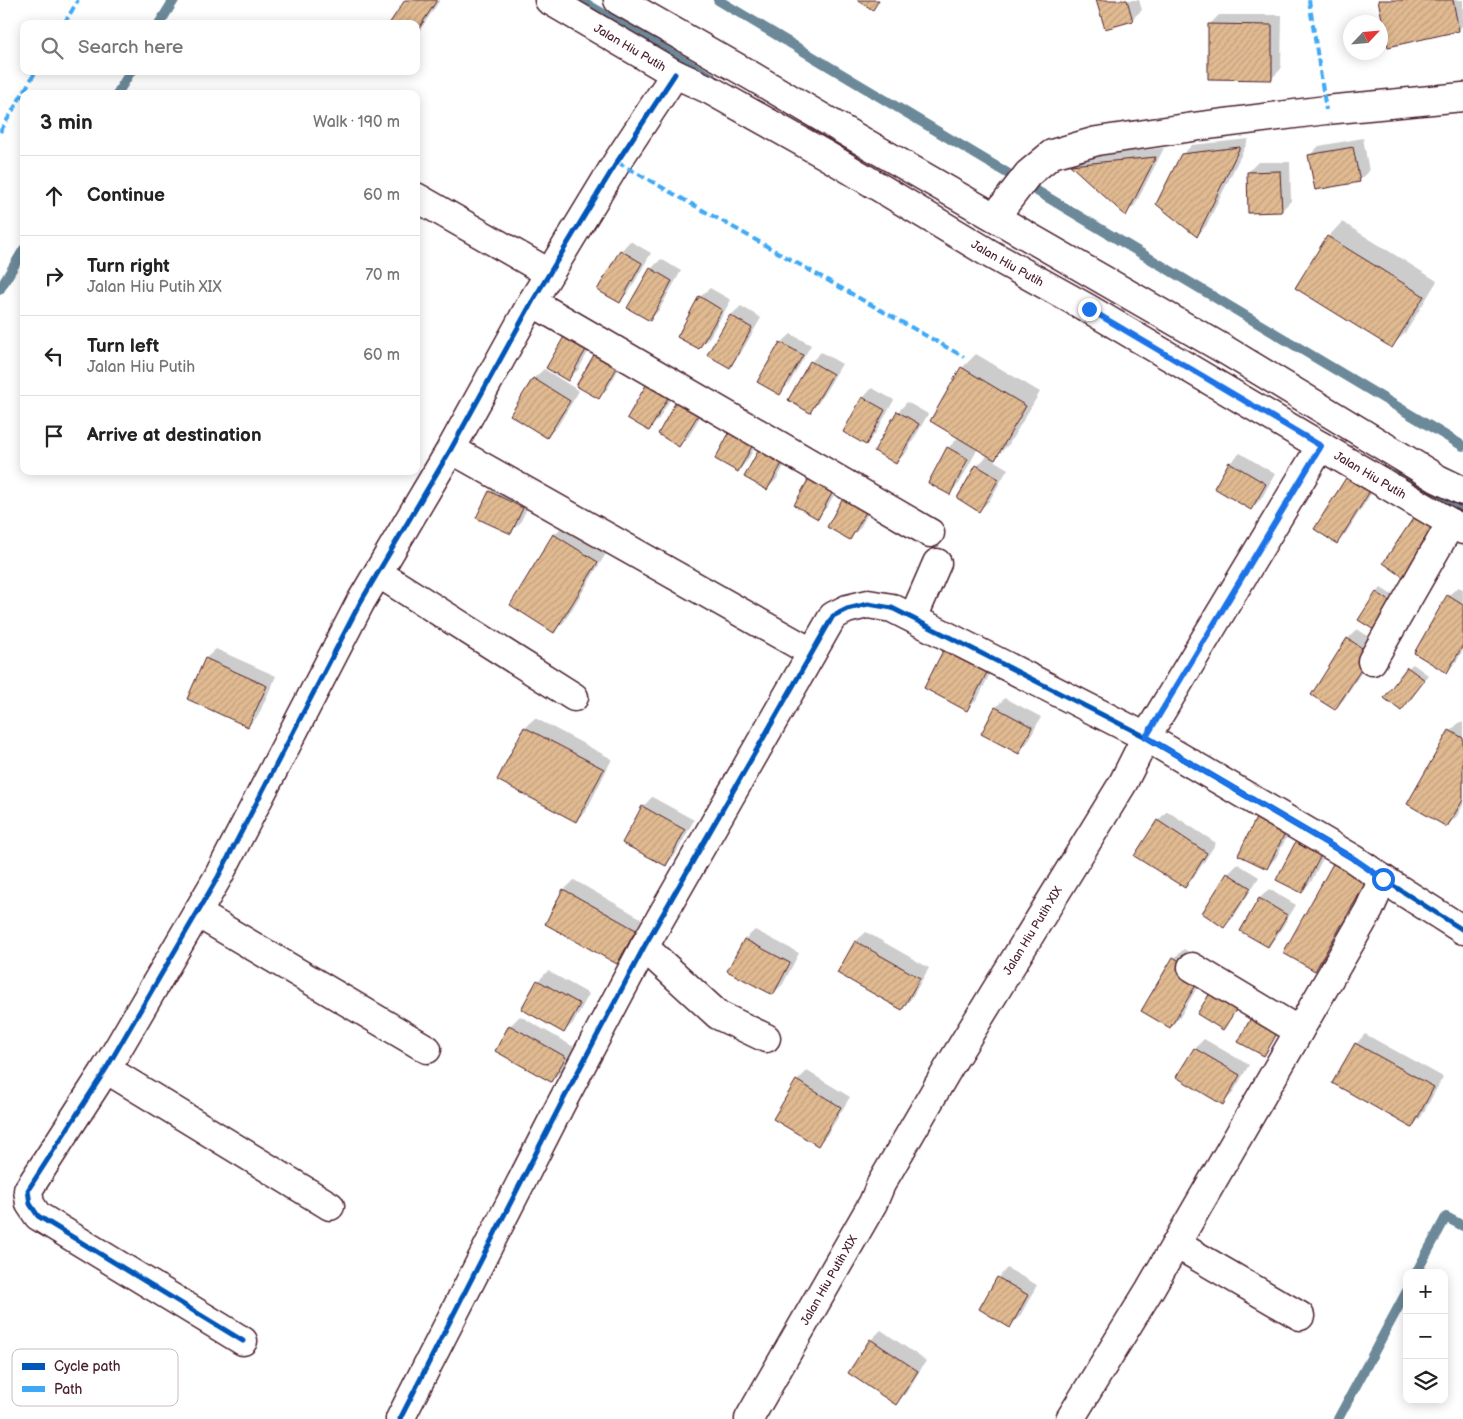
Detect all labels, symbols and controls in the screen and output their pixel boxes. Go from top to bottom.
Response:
north arrow [1343,15,1388,60]
search box [20,20,420,75]
street label: Jalan Hiu Putih [591,21,669,75]
icon: search [38,34,66,62]
text: Search here [78,36,183,59]
text: 3 min [40,110,93,135]
text: Walk · 190 m [313,113,400,132]
icon: ahead [40,182,68,210]
text: Continue [87,184,165,207]
text: 60 m [363,186,400,205]
street label: Jalan Hiu Putih [968,237,1047,290]
text: Turn right [87,255,170,278]
icon: right [40,262,68,290]
text: 70 m [365,266,400,285]
text: Jalan Hiu Putih XIX [87,278,222,297]
route end [1078,298,1101,321]
text: Turn left [87,335,159,358]
icon: left [40,342,68,370]
text: 60 m [363,346,400,365]
text: Jalan Hiu Putih [87,358,195,377]
icon: arrive [40,422,68,450]
text: Arrive at destination [87,424,262,447]
street label: Jalan Hiu Putih [1331,448,1409,502]
route start [1372,868,1395,891]
street label: Jalan Hiu Putih XIX [1000,883,1065,978]
street label: Jalan Hiu Putih XIX [797,1233,860,1328]
map controls [1403,1269,1448,1404]
button: + [1403,1269,1448,1314]
button: − [1403,1314,1448,1359]
legend [12,1349,178,1406]
text: Cycle path [54,1358,121,1375]
button: layers [1403,1359,1448,1404]
text: Path [54,1381,82,1398]

